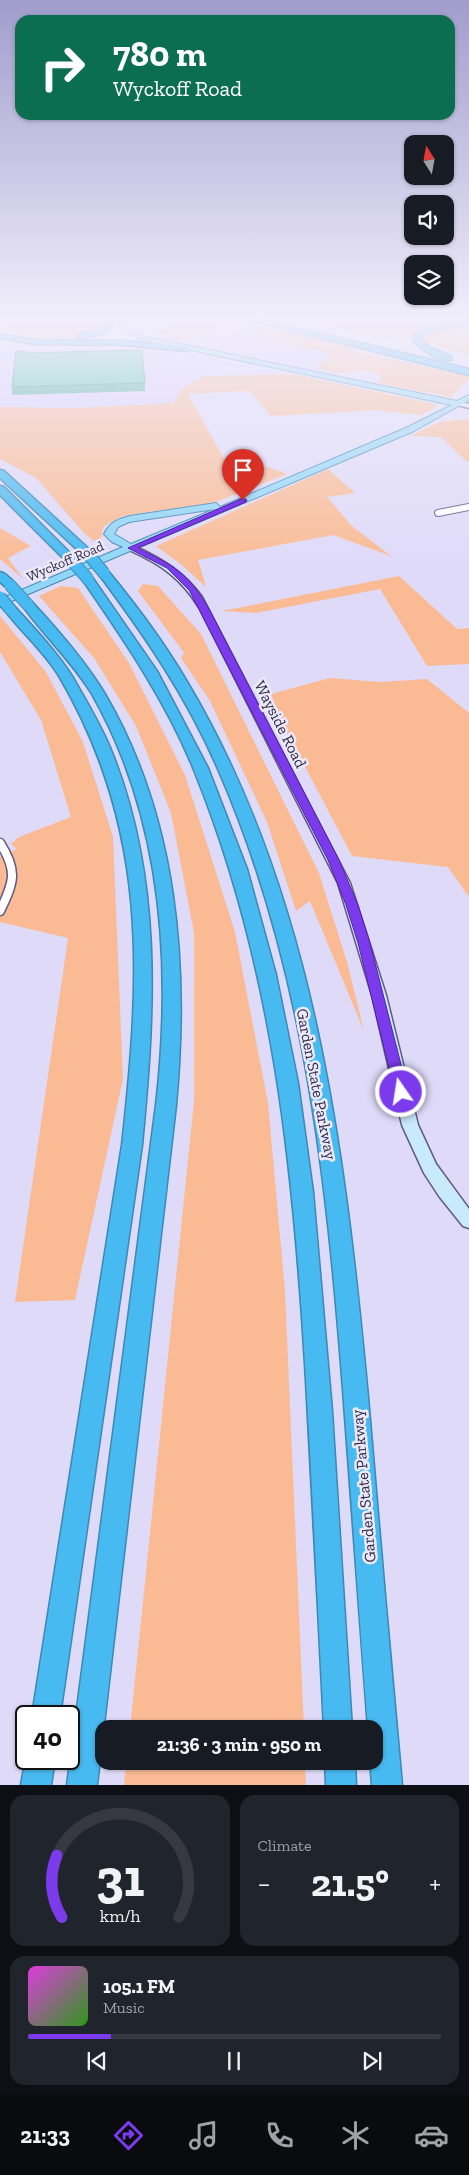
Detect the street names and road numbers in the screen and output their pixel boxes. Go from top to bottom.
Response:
street label: Wyckoff Road [24,537,107,585]
street label: Wayside Road [250,677,311,771]
street label: Garden State Parkway [293,1007,341,1162]
street label: Garden State Parkway [347,1408,380,1563]

